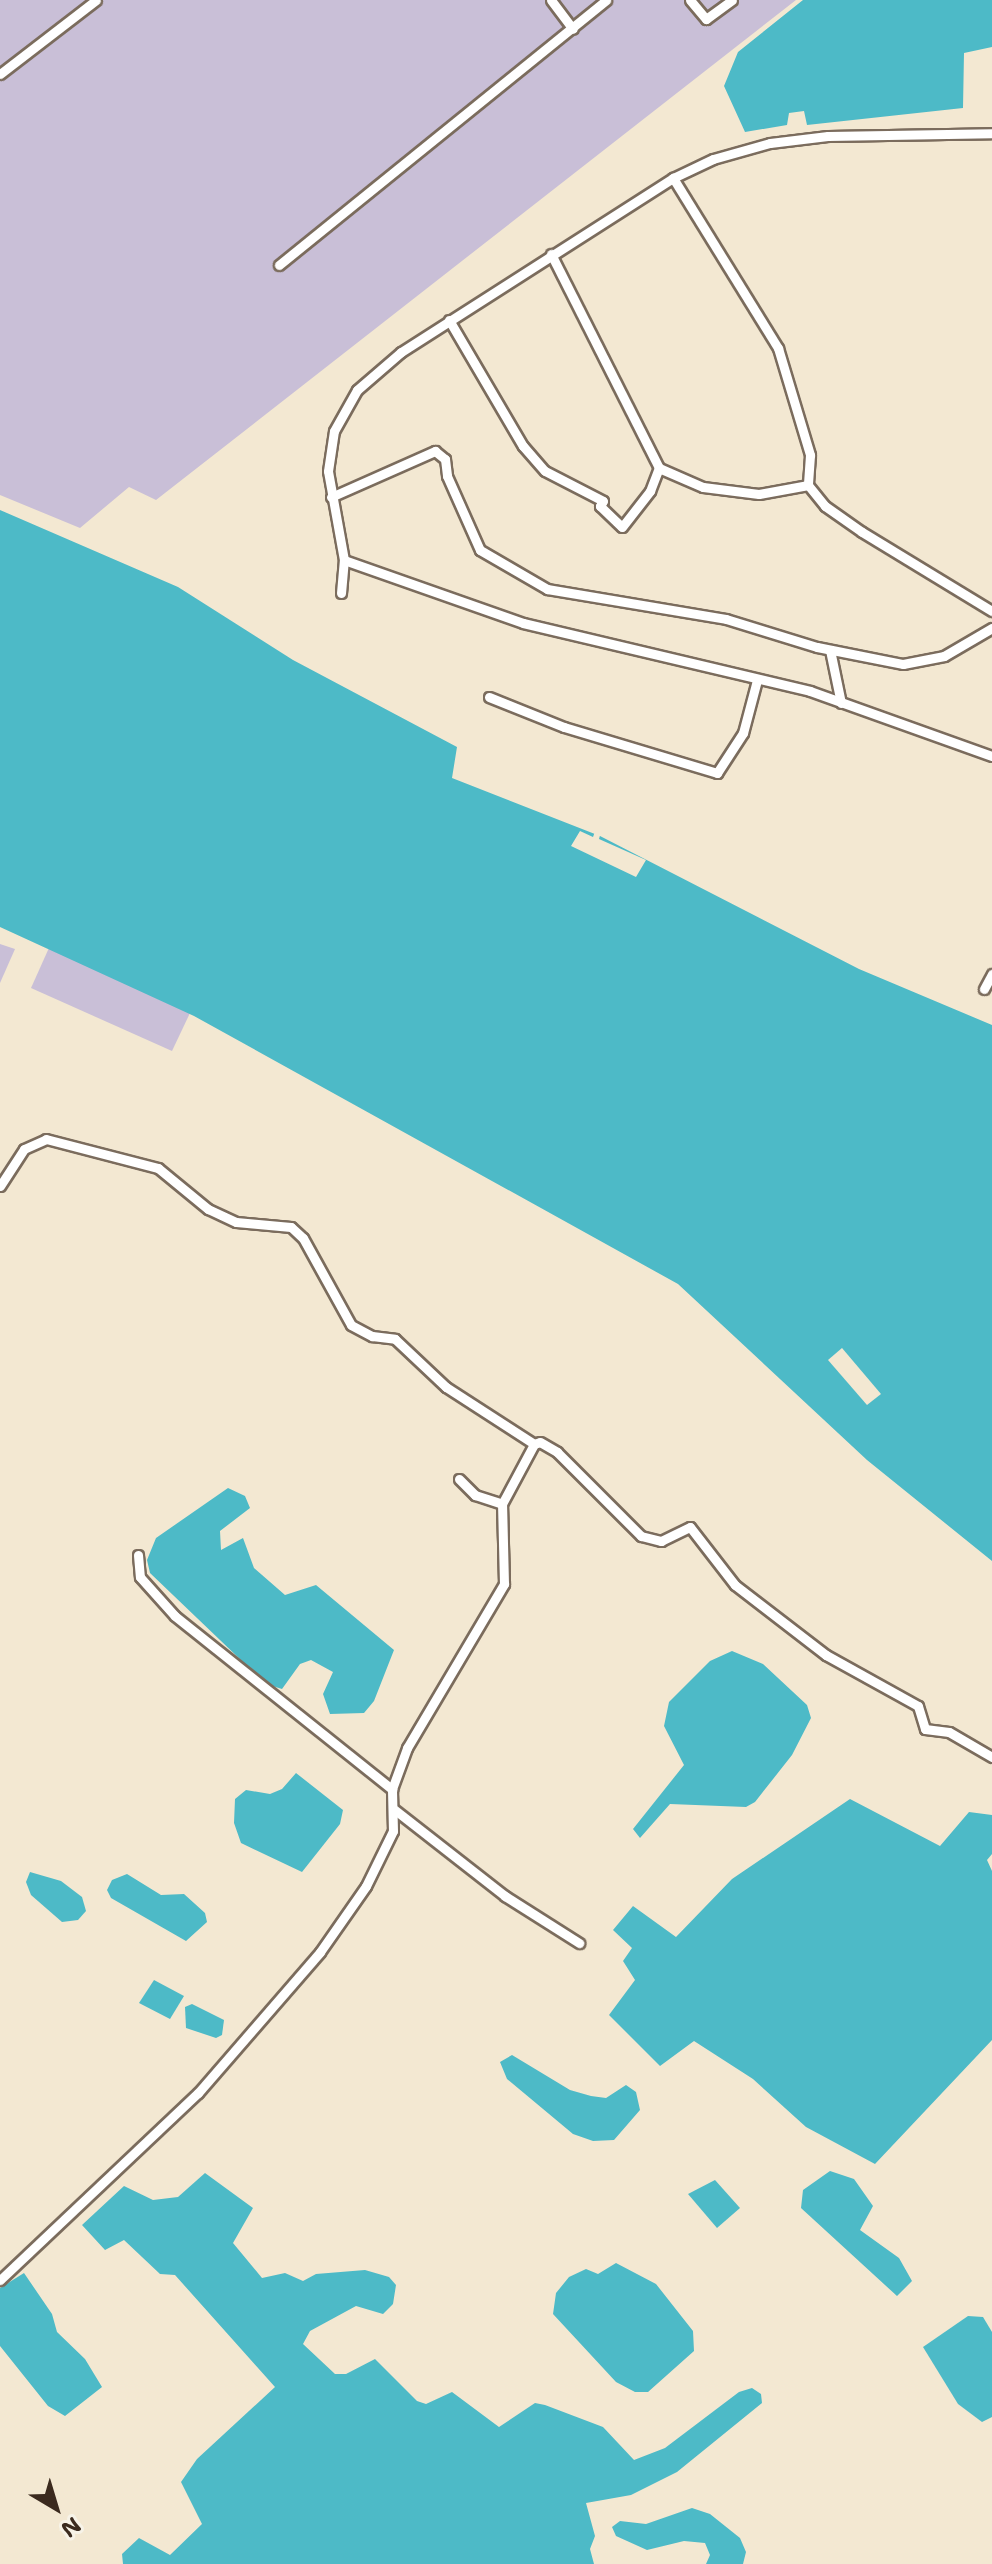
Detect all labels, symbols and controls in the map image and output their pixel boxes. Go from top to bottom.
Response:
north arrow [16,2468,96,2548]
text: N [55,2511,87,2544]

